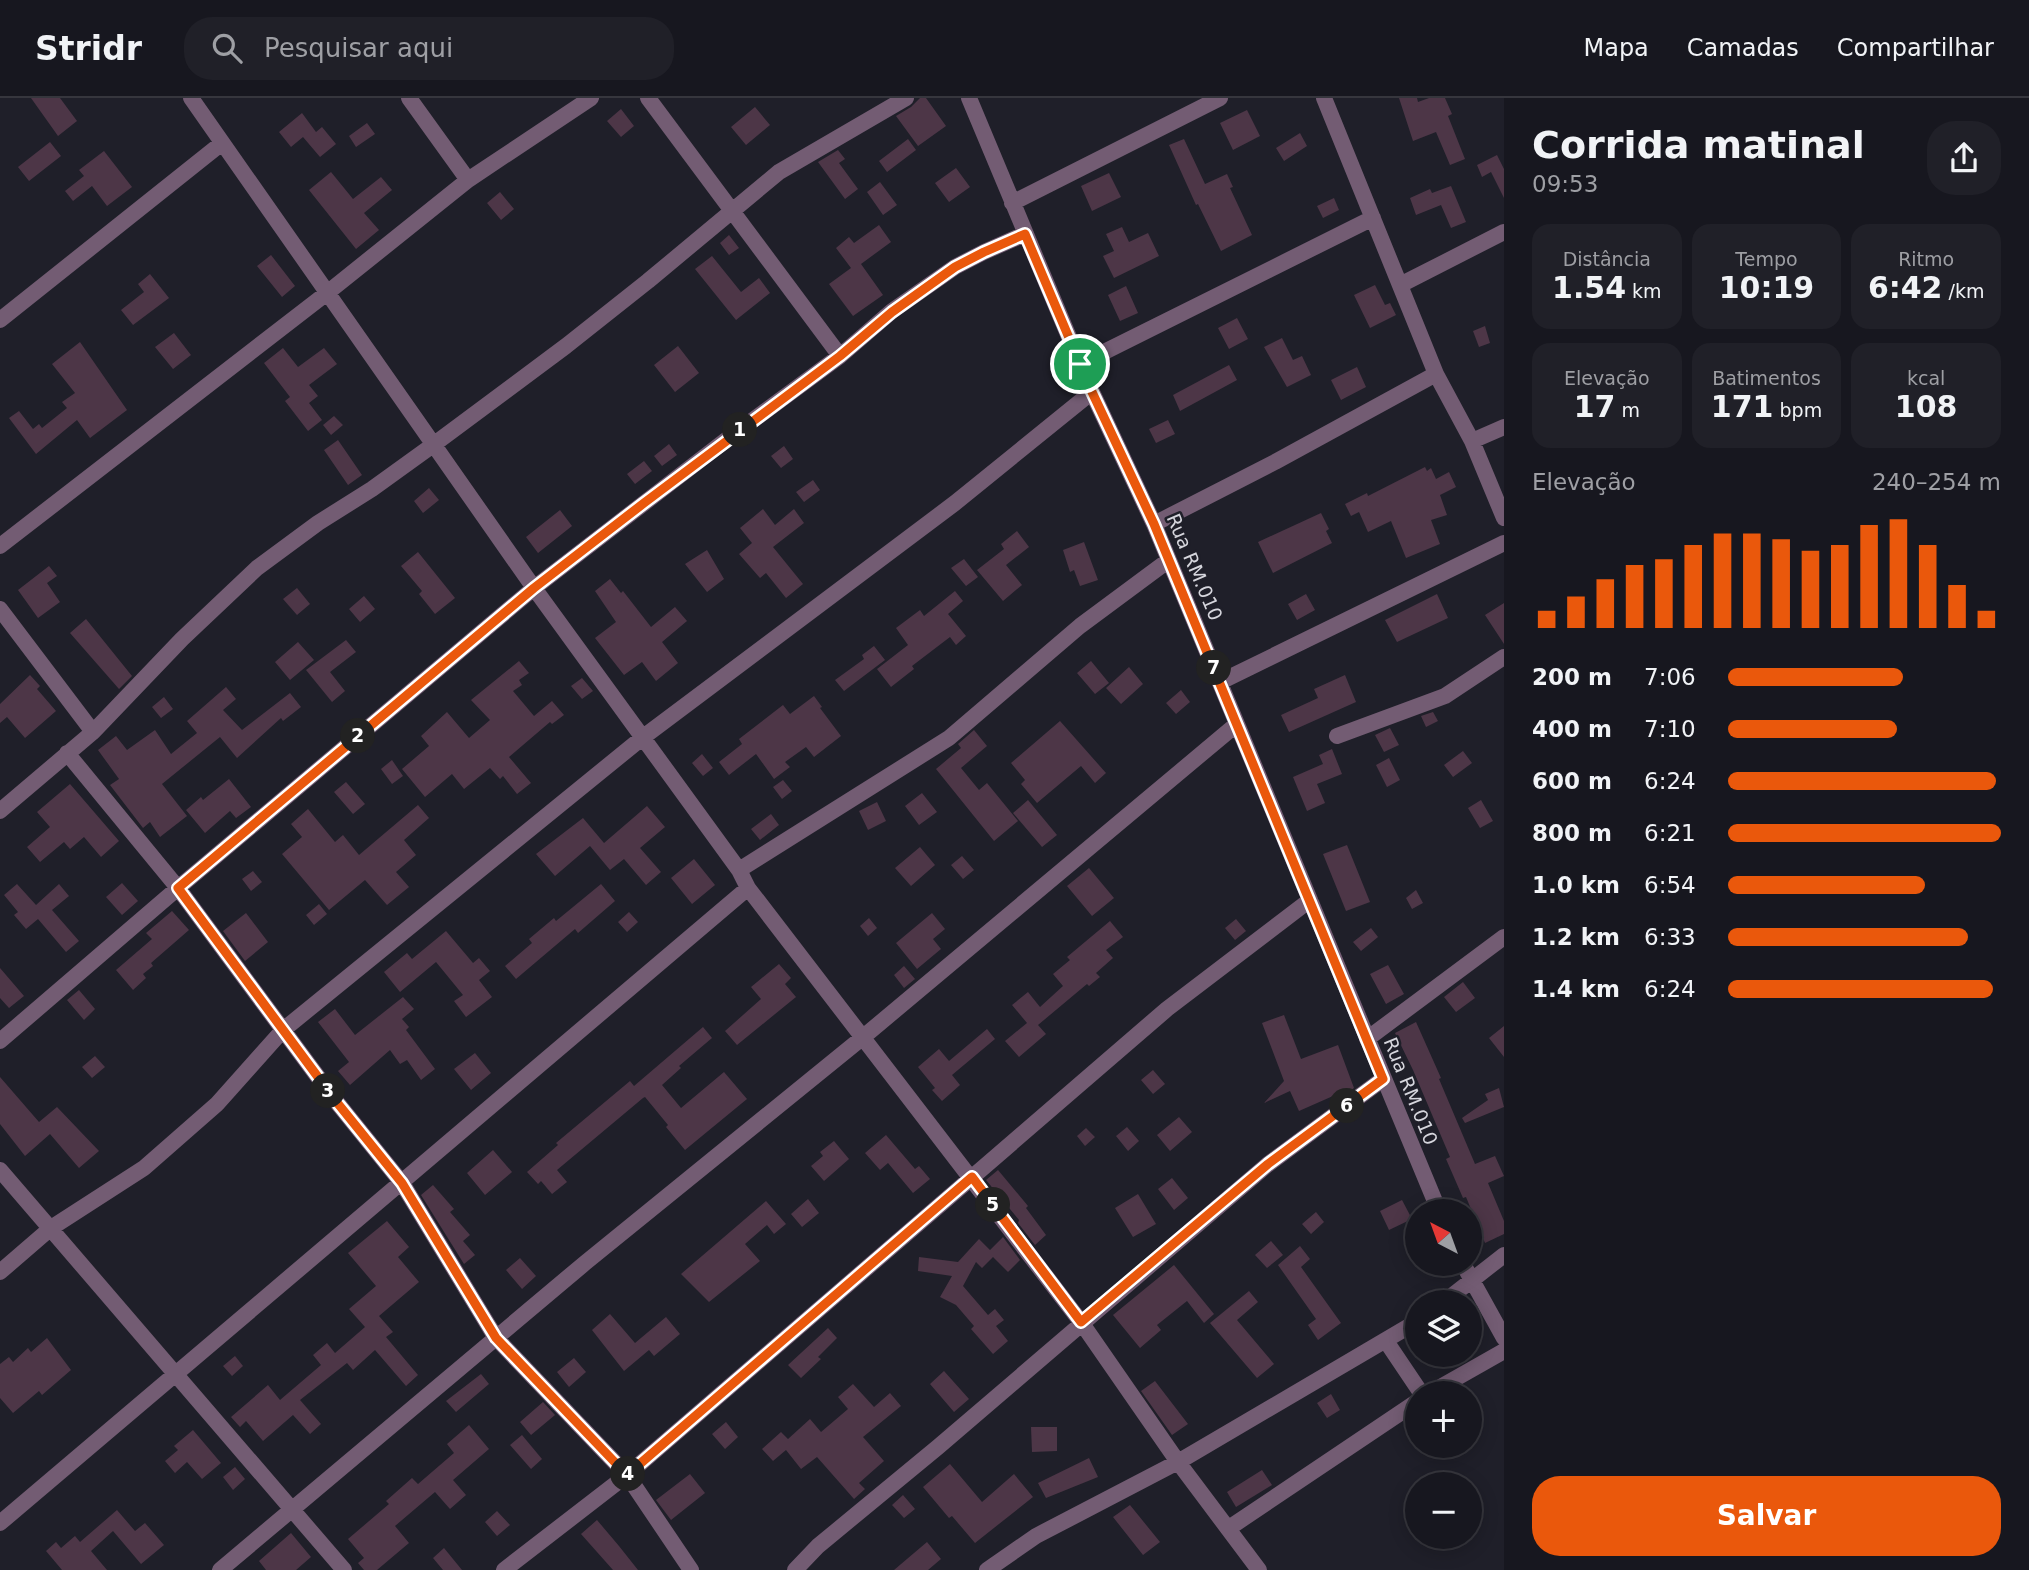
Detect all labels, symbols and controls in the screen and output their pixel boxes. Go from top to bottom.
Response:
search box [184,17,674,80]
text: Stridr [35,29,142,68]
icon: search [208,29,246,67]
text: Pesquisar aqui [264,33,453,63]
text: Mapa [1583,34,1649,62]
text: Camadas [1687,34,1799,62]
text: Compartilhar [1837,34,1994,62]
button: share [1927,121,2001,195]
text: Corrida matinal [1532,123,1865,167]
text: 09:53 [1532,171,1598,197]
text: Distância [1563,248,1651,270]
text: Tempo [1735,248,1798,270]
text: Ritmo [1898,248,1954,270]
text: 1.54 [1552,270,1626,305]
text: 10:19 [1719,270,1814,305]
text: 6:42 [1868,270,1943,305]
text: km [1626,280,1662,302]
text: /km [1943,280,1984,302]
pin [1050,334,1110,394]
icon: arrive [1061,345,1099,383]
text: Elevação [1564,367,1650,389]
text: Batimentos [1712,367,1821,389]
text: kcal [1907,367,1945,389]
text: 17 [1574,389,1615,424]
text: 171 [1711,389,1773,424]
text: 108 [1895,389,1957,424]
text: m [1615,399,1640,421]
text: bpm [1773,399,1822,421]
pin: 1 [722,412,758,448]
text: 1 [733,418,746,440]
text: Elevação [1532,469,1636,495]
text: 240–254 m [1872,469,2001,495]
street label: Rua RM.010 [1163,510,1227,624]
pin: 7 [1196,650,1232,686]
text: 7 [1207,656,1220,678]
text: 200 m [1532,664,1612,690]
text: 7:06 [1644,664,1696,690]
text: 400 m [1532,716,1612,742]
text: 7:10 [1644,716,1696,742]
pin: 2 [340,718,376,754]
text: 2 [351,724,364,746]
text: 600 m [1532,768,1612,794]
text: 6:24 [1644,768,1696,794]
text: 800 m [1532,820,1612,846]
text: 6:21 [1644,820,1696,846]
text: 1.0 km [1532,872,1620,898]
text: 6:54 [1644,872,1696,898]
text: 1.2 km [1532,924,1620,950]
text: 6:33 [1644,924,1696,950]
text: 1.4 km [1532,976,1620,1002]
text: 6:24 [1644,976,1696,1002]
street label: Rua RM.010 [1379,1034,1443,1148]
pin: 3 [310,1074,346,1108]
text: 3 [321,1079,334,1101]
pin: 6 [1330,1088,1364,1124]
text: 6 [1340,1094,1353,1116]
pin: 5 [976,1188,1010,1222]
text: 5 [986,1193,999,1215]
north arrow [1405,1199,1482,1276]
map controls [1405,1199,1482,1549]
button: layers [1405,1290,1482,1367]
button: + [1405,1381,1482,1458]
pin: 4 [610,1456,646,1492]
text: 4 [621,1462,634,1484]
button: − [1405,1472,1482,1549]
button: Salvar [1532,1476,2001,1556]

